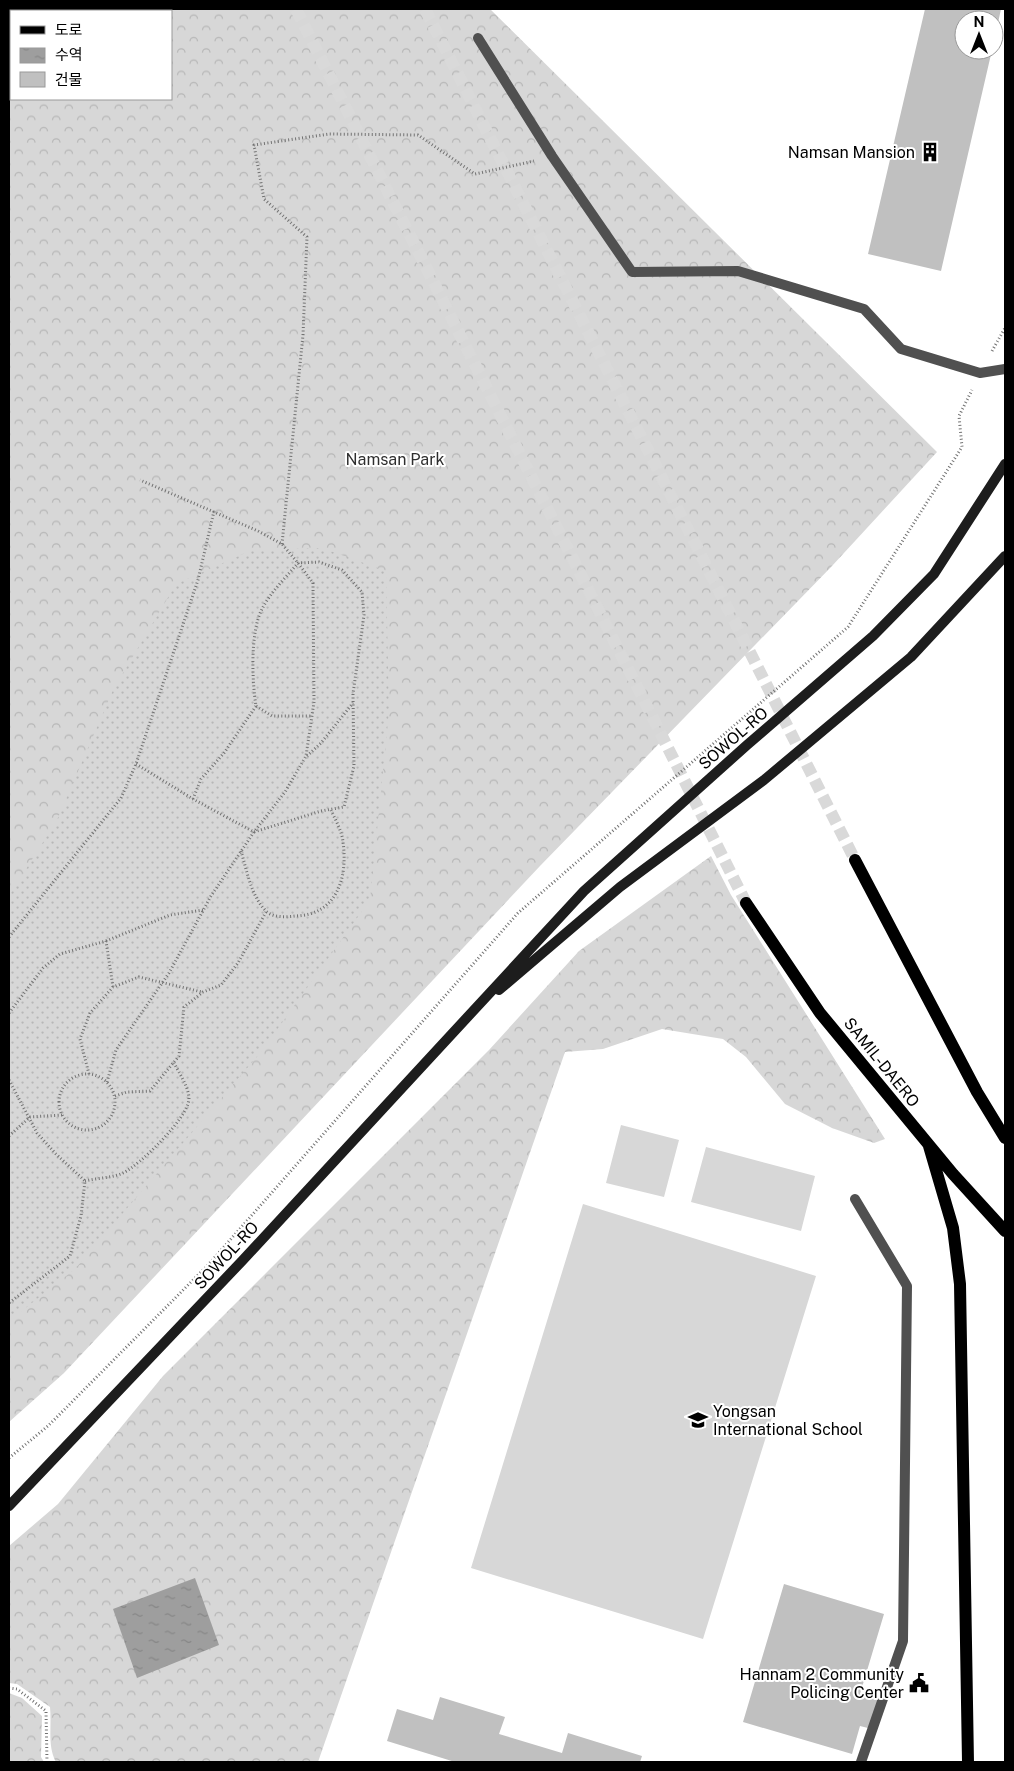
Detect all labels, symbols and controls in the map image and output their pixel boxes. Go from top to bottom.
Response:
legend [10,10,172,100]
north arrow [954,10,1004,60]
text: N [974,14,984,30]
text: 도로 [55,21,83,38]
text: 수역 [55,46,83,63]
text: 건물 [55,71,83,88]
building icon: Namsan Mansion [919,141,941,163]
place label: Namsan Mansion [788,143,915,162]
park label: Namsan Park [346,450,444,469]
street label: SOWOL-RO [695,703,772,774]
street label: SAMIL-DAERO [840,1014,923,1111]
street label: SOWOL-RO [190,1218,262,1293]
place label: Yongsan International School [713,1402,863,1439]
school or university icon: Yongsan International School [687,1409,709,1431]
place label: Hannam 2 Community Policing Center [739,1665,904,1702]
public building icon: Hannam 2 Community Policing Center [908,1672,930,1694]

